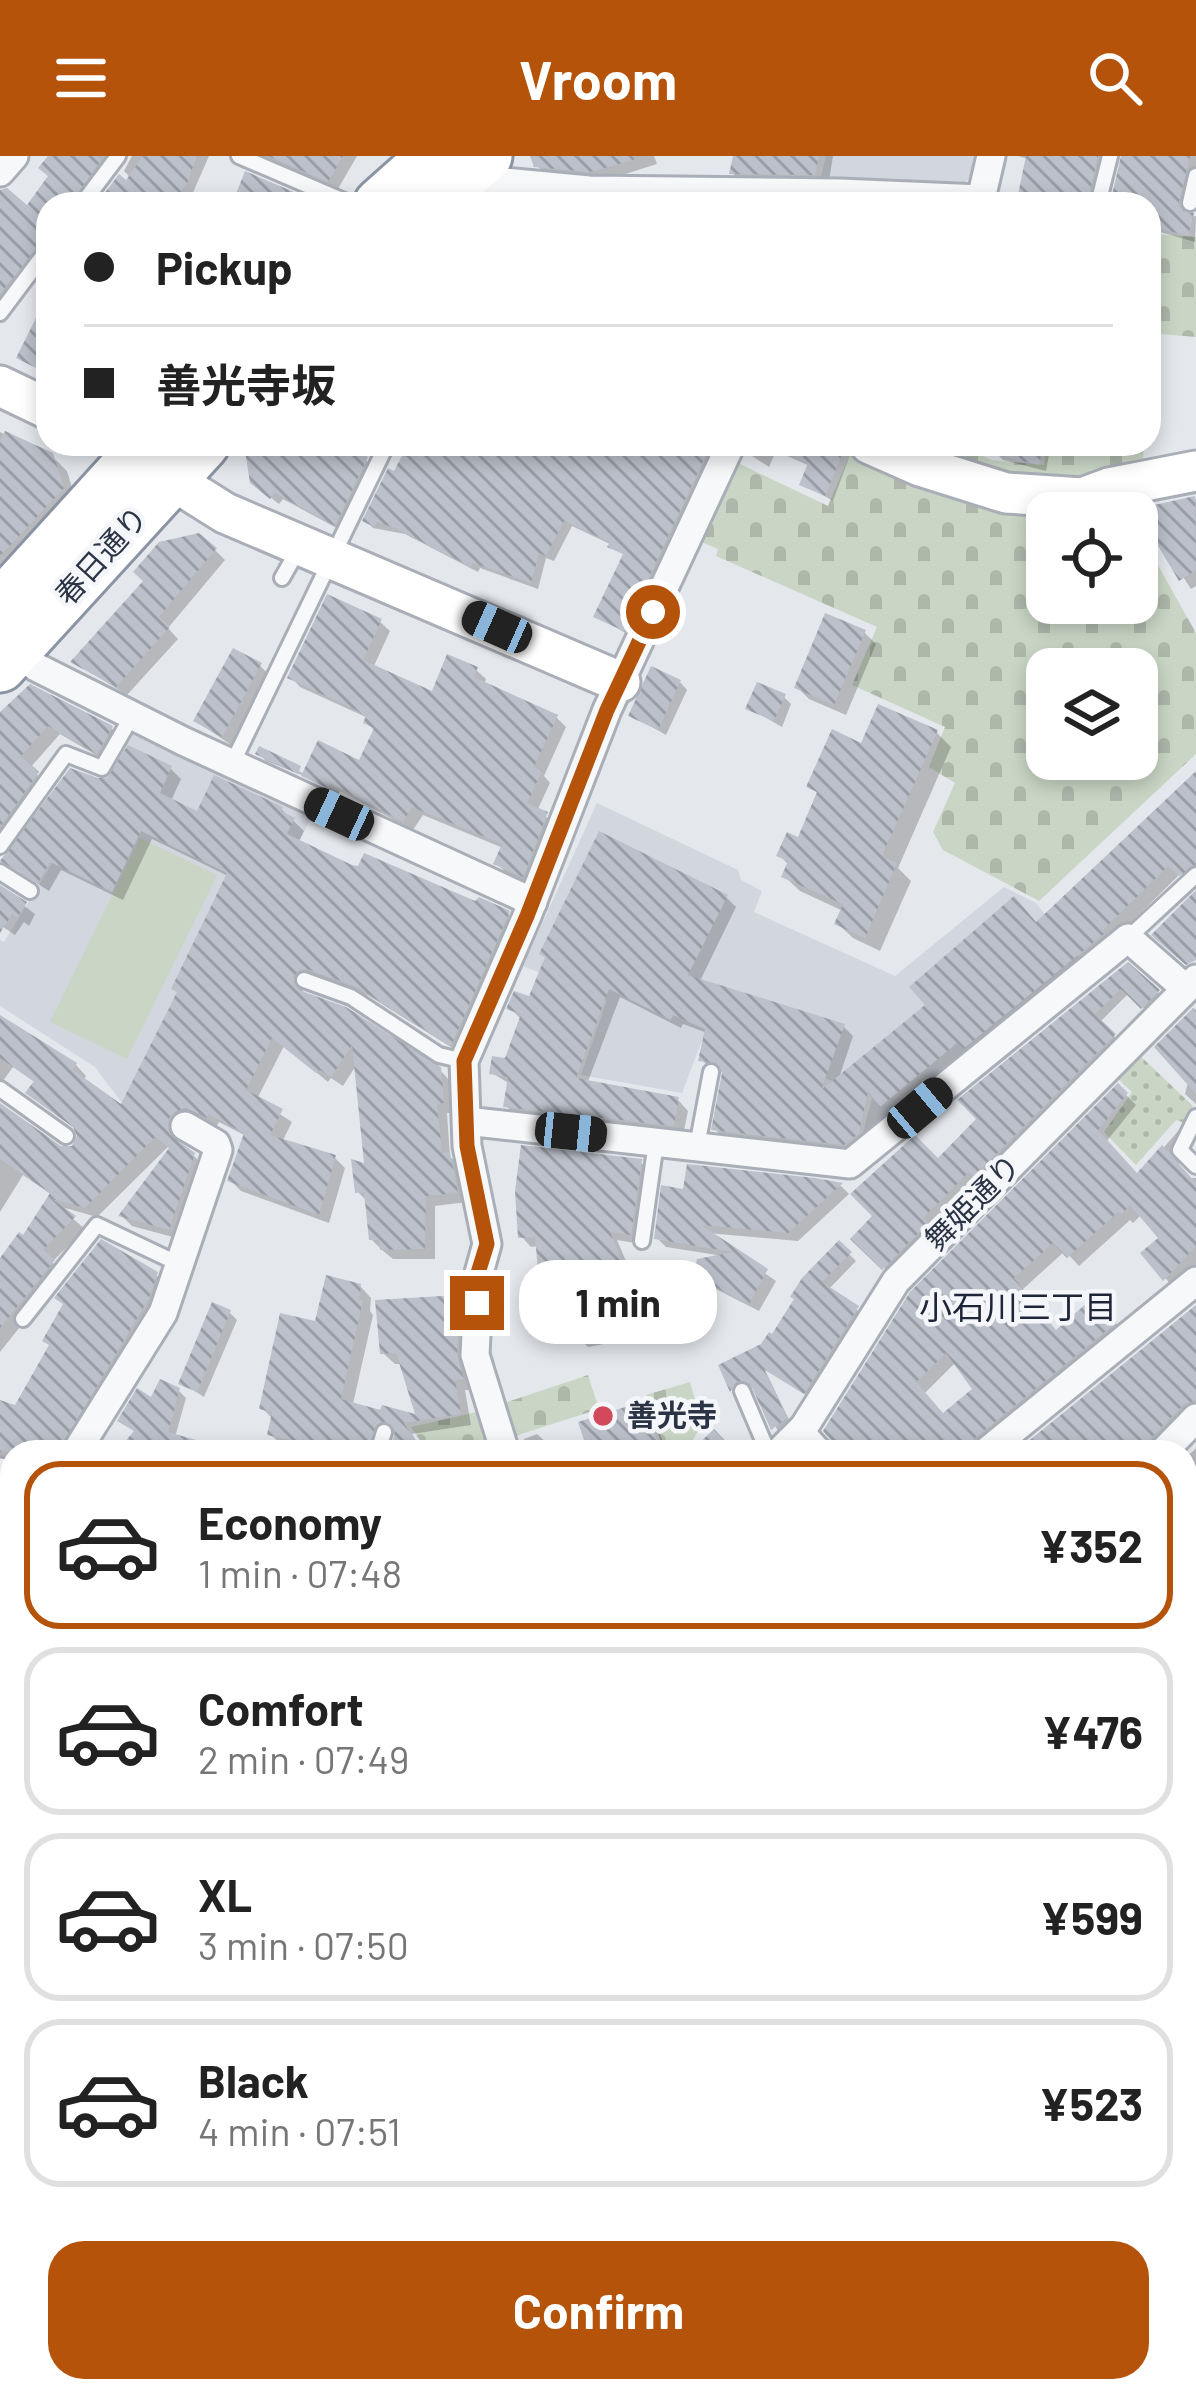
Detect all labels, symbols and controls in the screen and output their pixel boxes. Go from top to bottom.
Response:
icon: menu [48,45,114,111]
icon: search [1082,45,1148,111]
text: Vroom [519,46,677,111]
text: Pickup [156,240,293,294]
text: 善光寺坂 [156,357,336,411]
map controls [1026,492,1158,780]
button: locate [1026,492,1158,624]
street label: 春日通り [47,498,154,611]
route start [626,585,680,639]
car [457,596,537,658]
button: layers [1026,648,1158,780]
car [299,782,379,846]
car [881,1071,959,1145]
car [533,1110,609,1154]
street label: 舞姫通り [916,1146,1027,1257]
callout: 1 min [519,1261,717,1345]
route end [450,1276,504,1330]
text: 1 min [575,1278,661,1325]
district label: 小石川三丁目 [919,1286,1117,1326]
place label: 善光寺 [627,1396,717,1432]
marker: 善光寺 [590,1403,616,1429]
icon: car [54,1491,162,1599]
text: Economy [198,1495,382,1549]
text: ¥352 [1038,1518,1143,1572]
text: 1 min · 07:48 [198,1549,402,1596]
icon: car [54,1677,162,1785]
text: Comfort [198,1681,364,1735]
text: ¥476 [1042,1704,1143,1758]
text: 2 min · 07:49 [198,1735,409,1782]
icon: car [54,1863,162,1971]
text: XL [198,1867,252,1921]
text: ¥599 [1040,1890,1143,1944]
text: 3 min · 07:50 [198,1921,409,1968]
icon: car [54,2049,162,2157]
text: Black [198,2053,309,2107]
text: ¥523 [1039,2076,1143,2130]
text: 4 min · 07:51 [198,2107,401,2154]
button: Confirm [48,2241,1149,2379]

